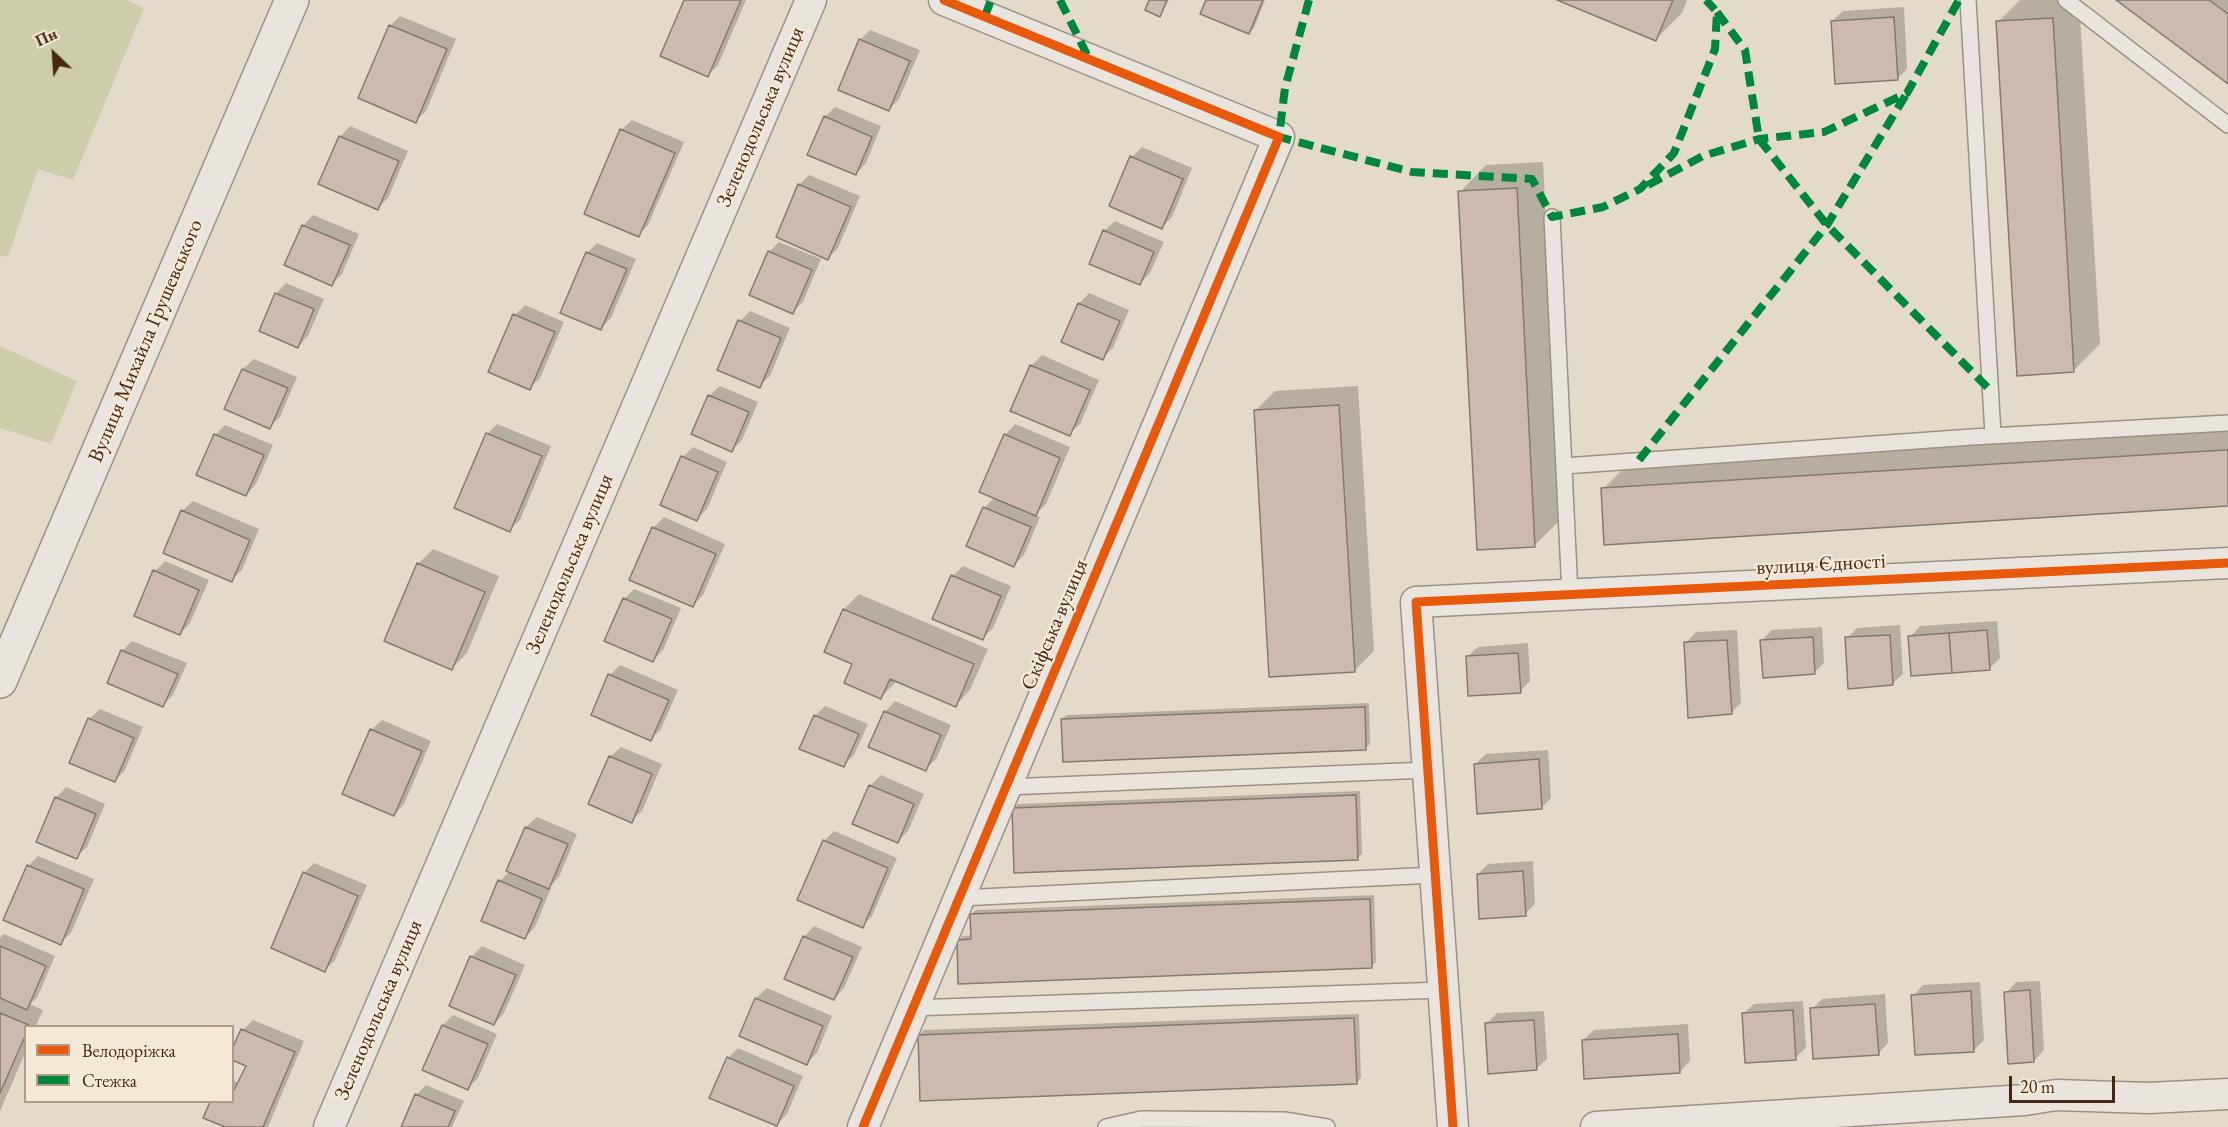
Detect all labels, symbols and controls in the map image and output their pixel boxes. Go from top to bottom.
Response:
text: Пн [32,23,61,51]
street label: Зеленодольська вулиця [712,23,810,211]
north arrow [24,24,84,84]
street label: Вулиця Михайла Грушевського [83,216,209,466]
street label: Зеленодольська вулиця [521,470,619,658]
street label: вулиця Єдності [1756,549,1886,581]
street label: Скіфська вулиця [1016,556,1094,694]
street label: Зеленодольська вулиця [330,916,428,1104]
legend [24,1025,234,1103]
text: Велодоріжка [82,1039,176,1062]
scale bar [2012,1064,2118,1102]
text: Стежка [82,1069,137,1092]
text: 20 m [2020,1075,2055,1098]

